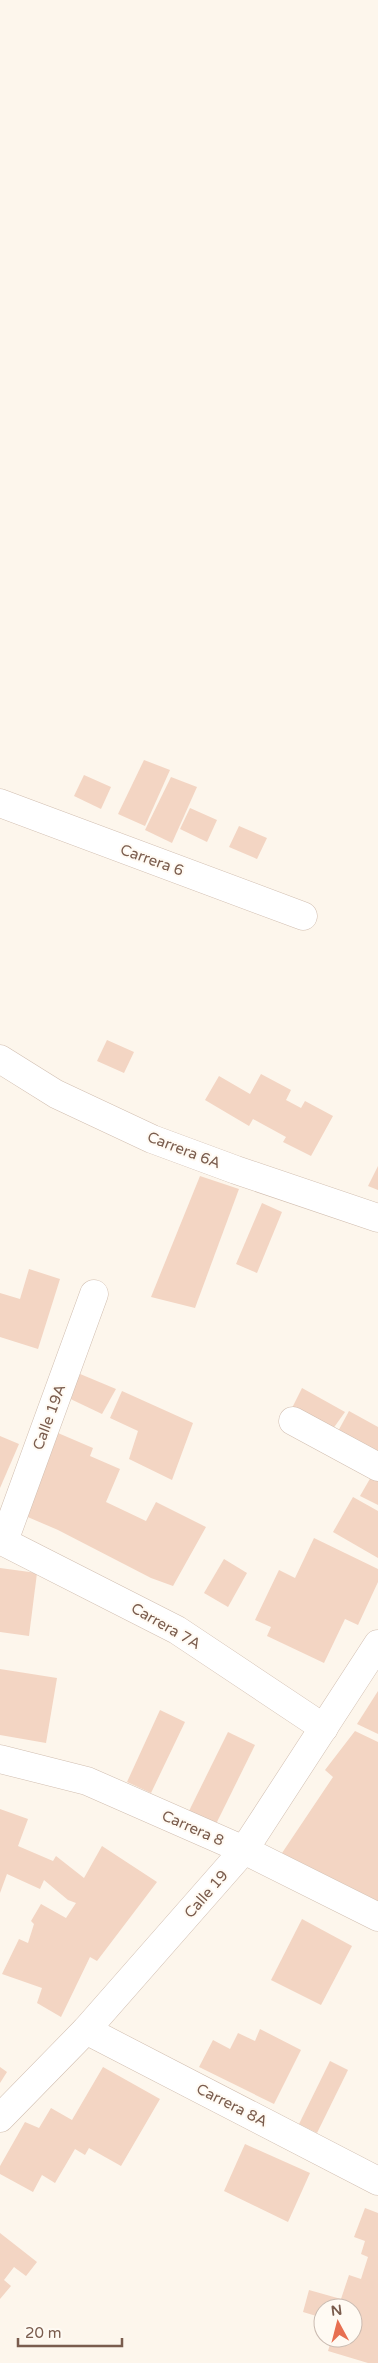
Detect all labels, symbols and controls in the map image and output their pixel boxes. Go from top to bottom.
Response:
street label: Carrera 6 [118,840,186,880]
street label: Carrera 6A [145,1128,223,1172]
street label: Calle 19A [29,1382,69,1452]
street label: Carrera 7A [128,1599,204,1653]
street label: Carrera 8 [159,1806,227,1850]
street label: Calle 19 [180,1866,232,1922]
street label: Carrera 8A [193,2079,271,2131]
north arrow [313,2298,363,2348]
text: N [330,2301,343,2320]
scale bar [18,2316,121,2348]
text: 20 m [25,2324,62,2342]

